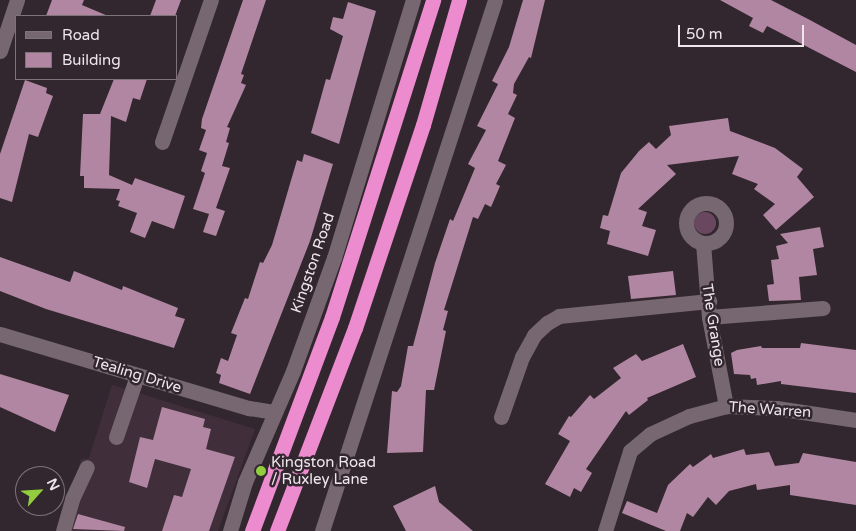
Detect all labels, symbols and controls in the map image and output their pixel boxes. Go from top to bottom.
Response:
legend [15,15,178,80]
scale bar [681,15,807,47]
text: 50 m [686,25,723,43]
text: Road [62,26,100,44]
text: Building [62,51,121,69]
street label: Kingston Road [287,210,339,316]
street label: The Grange [698,283,728,367]
street label: Tealing Drive [90,353,184,397]
street label: The Warren [728,398,812,422]
place label: Kingston Road / Ruxley Lane [271,453,376,488]
marker: Kingston Road / Ruxley Lane [255,465,267,477]
north arrow [15,466,65,516]
text: N [43,476,63,493]

